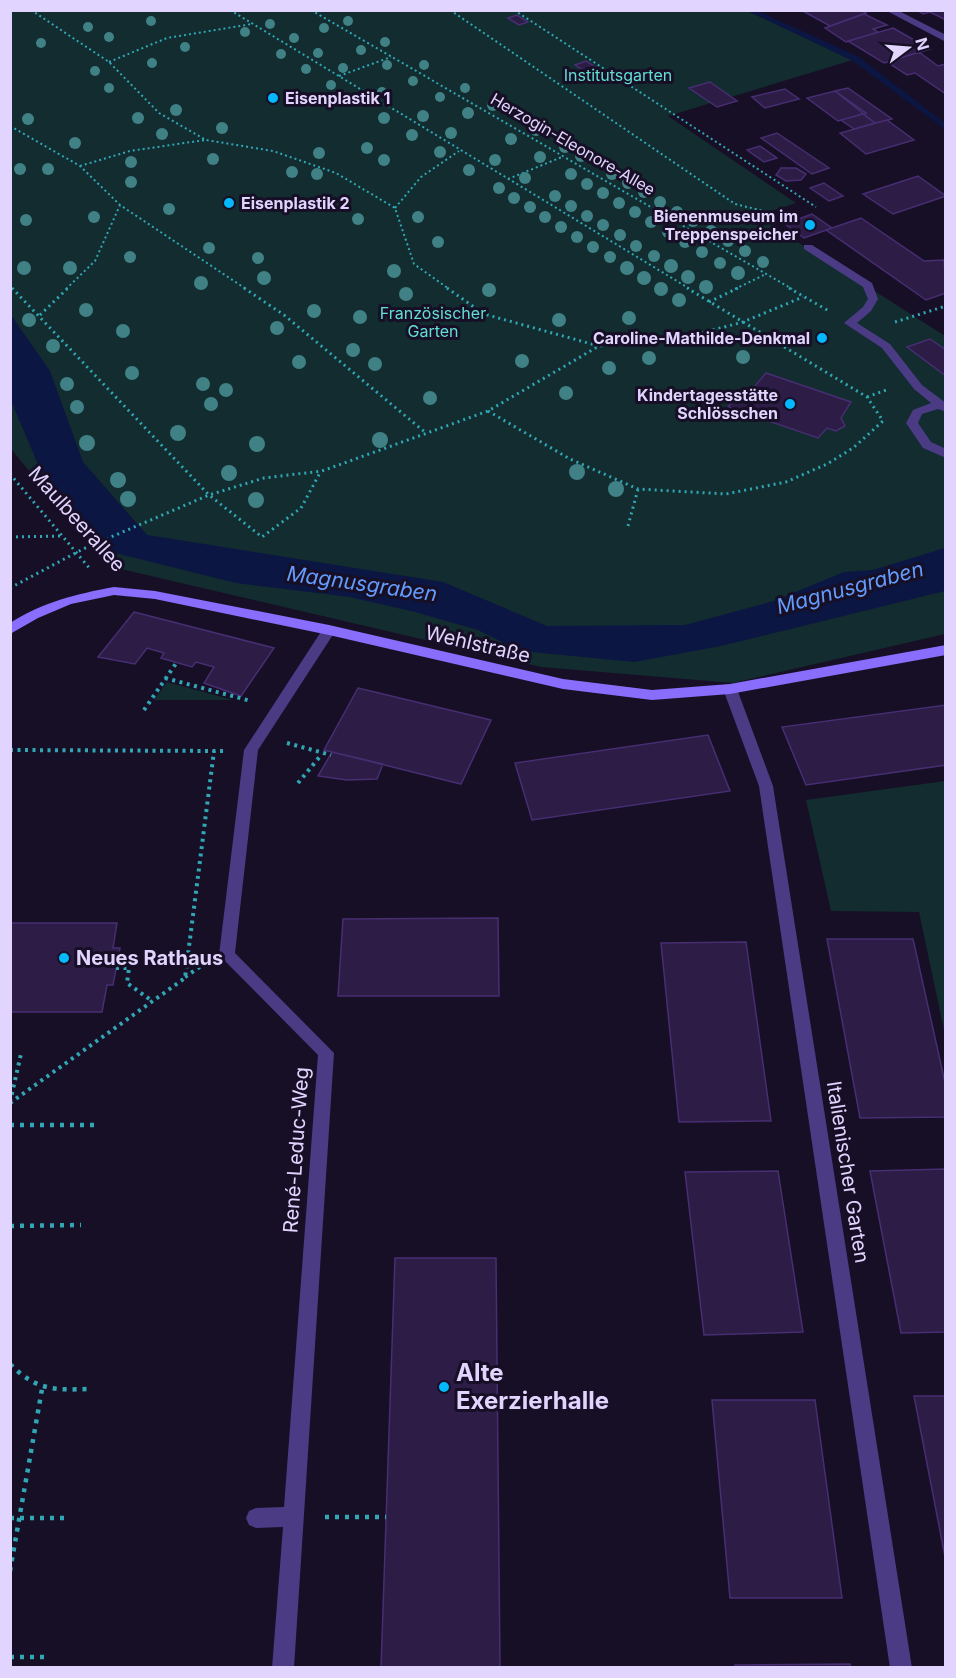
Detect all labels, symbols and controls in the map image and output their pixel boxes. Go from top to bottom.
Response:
north arrow [878,18,938,78]
text: N [911,35,934,52]
park label: Institutsgarten [564,65,672,85]
place label: Eisenplastik 1 [285,88,390,108]
street label: Herzogin-Eleonore-Allee [487,89,659,199]
marker: Eisenplastik 1 [266,91,280,105]
place label: Eisenplastik 2 [241,193,350,213]
marker: Eisenplastik 2 [222,196,236,210]
place label: Bienenmuseum im Treppenspeicher [654,206,798,244]
marker: Bienenmuseum im Treppenspeicher [803,218,817,232]
park label: Französischer Garten [380,303,486,341]
place label: Caroline-Mathilde-Denkmal [593,328,810,348]
marker: Caroline-Mathilde-Denkmal [815,331,829,345]
place label: Kindertagesstätte Schlösschen [637,385,778,423]
marker: Kindertagesstätte Schlösschen [783,397,797,411]
street label: Maulbeerallee [23,461,131,577]
water label: Magnusgraben [774,556,926,619]
water label: Magnusgraben [285,561,439,606]
street label: Wehlstraße [423,620,533,668]
place label: Neues Rathaus [76,946,223,970]
marker: Neues Rathaus [57,951,71,965]
street label: René-Leduc-Weg [278,1066,314,1234]
street label: Italienischer Garten [822,1079,874,1265]
place label: Alte Exerzierhalle [456,1358,609,1415]
marker: Alte Exerzierhalle [437,1380,451,1394]

